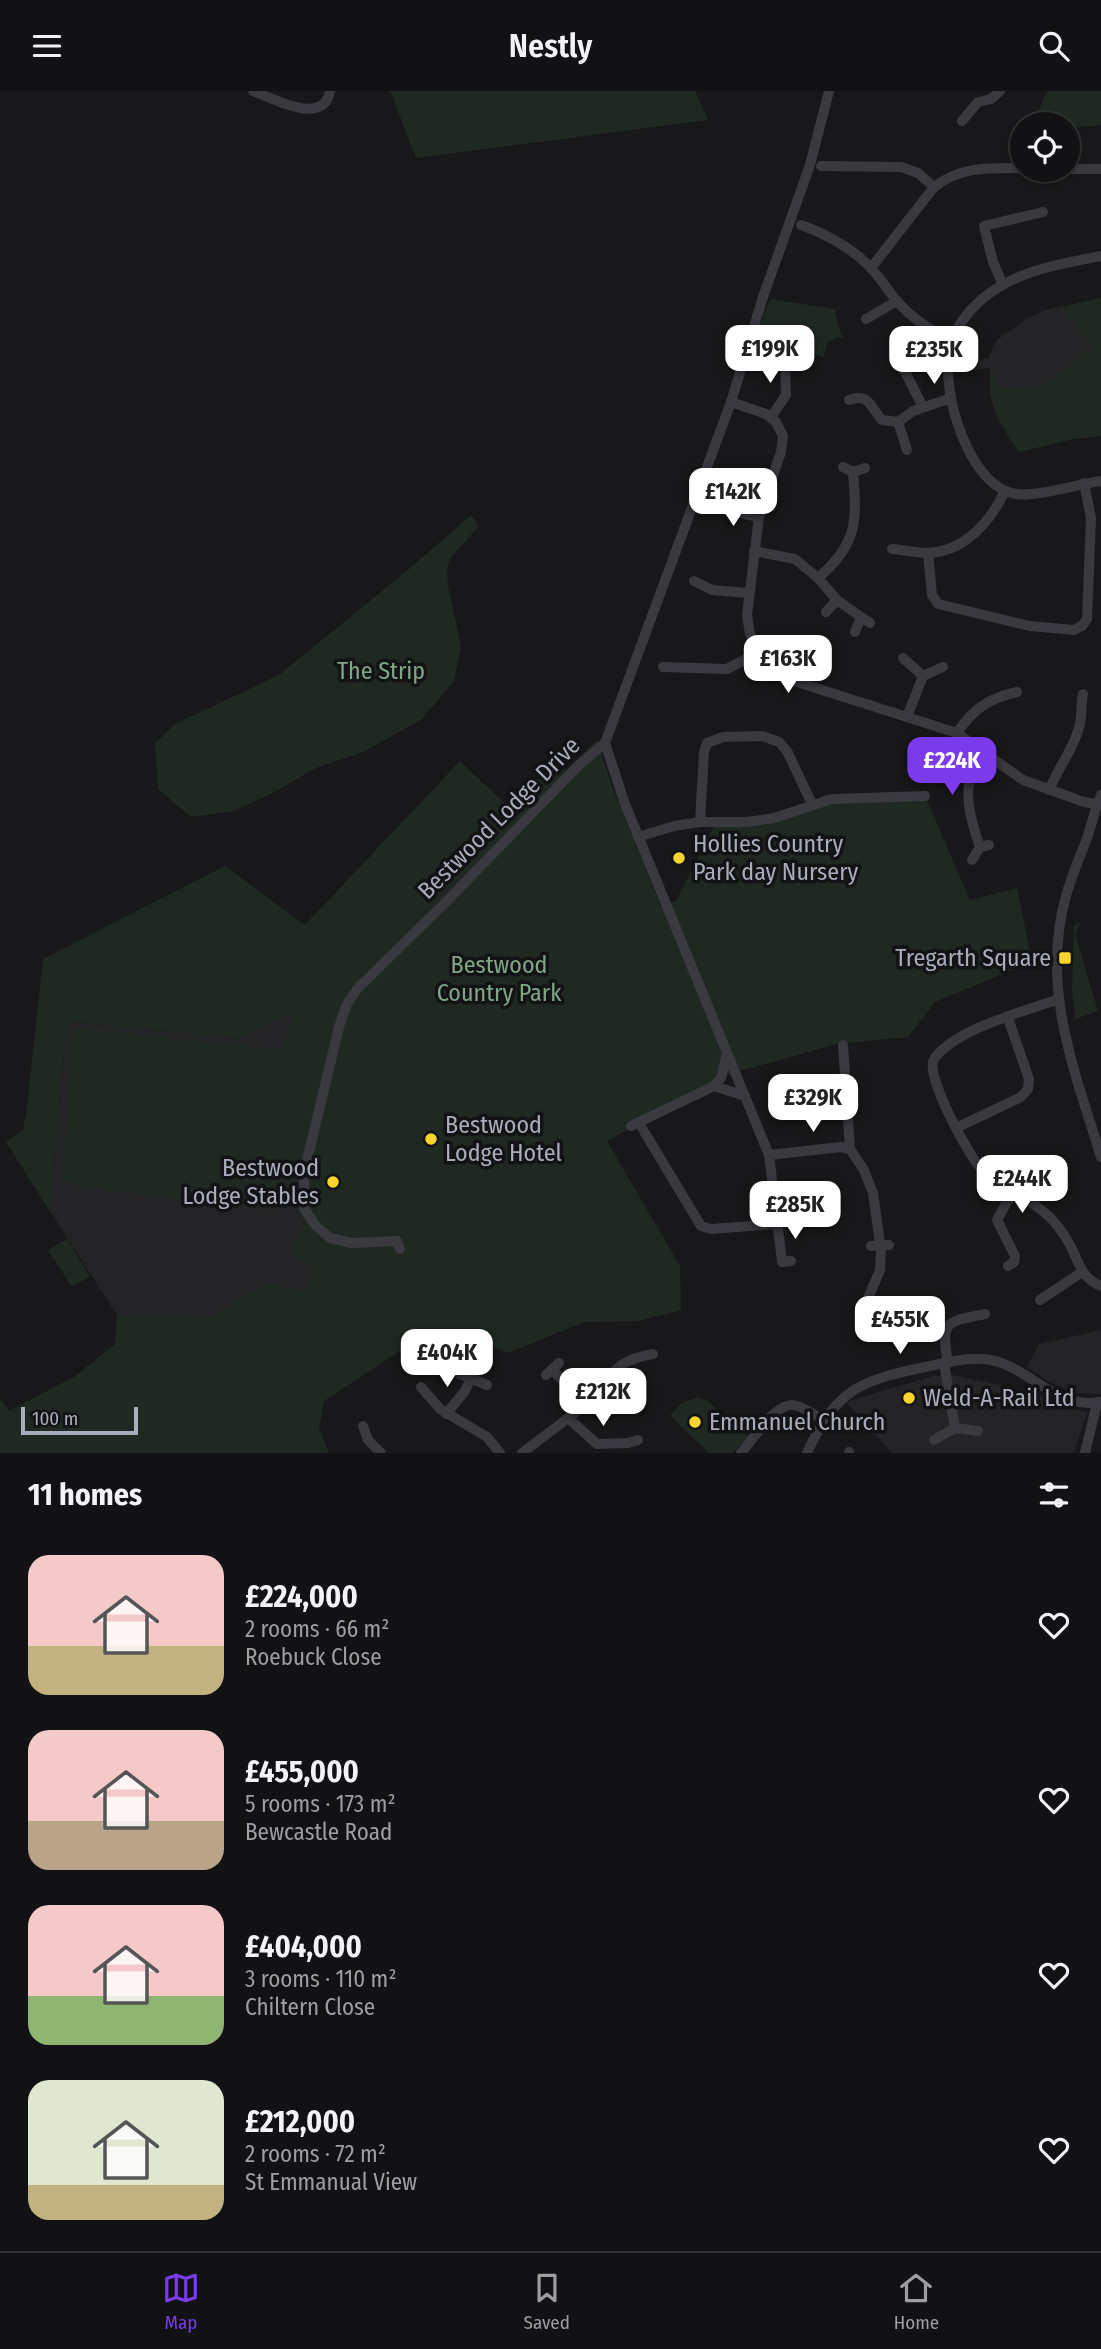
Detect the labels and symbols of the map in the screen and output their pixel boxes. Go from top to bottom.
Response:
pin: £199K [721,325,819,385]
pin: £235K [885,327,983,386]
pin: £142K [684,469,782,528]
pin: £163K [739,635,837,695]
park label: The Strip [337,657,425,685]
street label: Bestwood Lodge Drive [412,731,586,905]
pin: £224K [903,737,1001,797]
place label: Hollies Country Park day Nursery [693,830,859,886]
marker: Hollies Country Park day Nursery [671,850,687,866]
place label: Tregarth Square [895,944,1051,972]
marker: Tregarth Square [1057,950,1073,966]
park label: Bestwood Country Park [437,951,562,1007]
pin: £329K [764,1075,862,1134]
place label: Bestwood Lodge Hotel [445,1111,562,1167]
marker: Bestwood Lodge Hotel [423,1131,439,1147]
place label: Bestwood Lodge Stables [183,1154,319,1210]
pin: £244K [973,1155,1071,1215]
marker: Bestwood Lodge Stables [325,1174,341,1190]
pin: £285K [746,1181,844,1241]
pin: £455K [851,1297,949,1356]
pin: £404K [398,1329,496,1389]
pin: £212K [554,1369,652,1428]
place label: Weld-A-Rail Ltd [923,1384,1075,1412]
marker: Weld-A-Rail Ltd [901,1390,917,1406]
scale bar [21,1404,138,1436]
place label: Emmanuel Church [709,1408,886,1436]
marker: Emmanuel Church [687,1414,703,1430]

